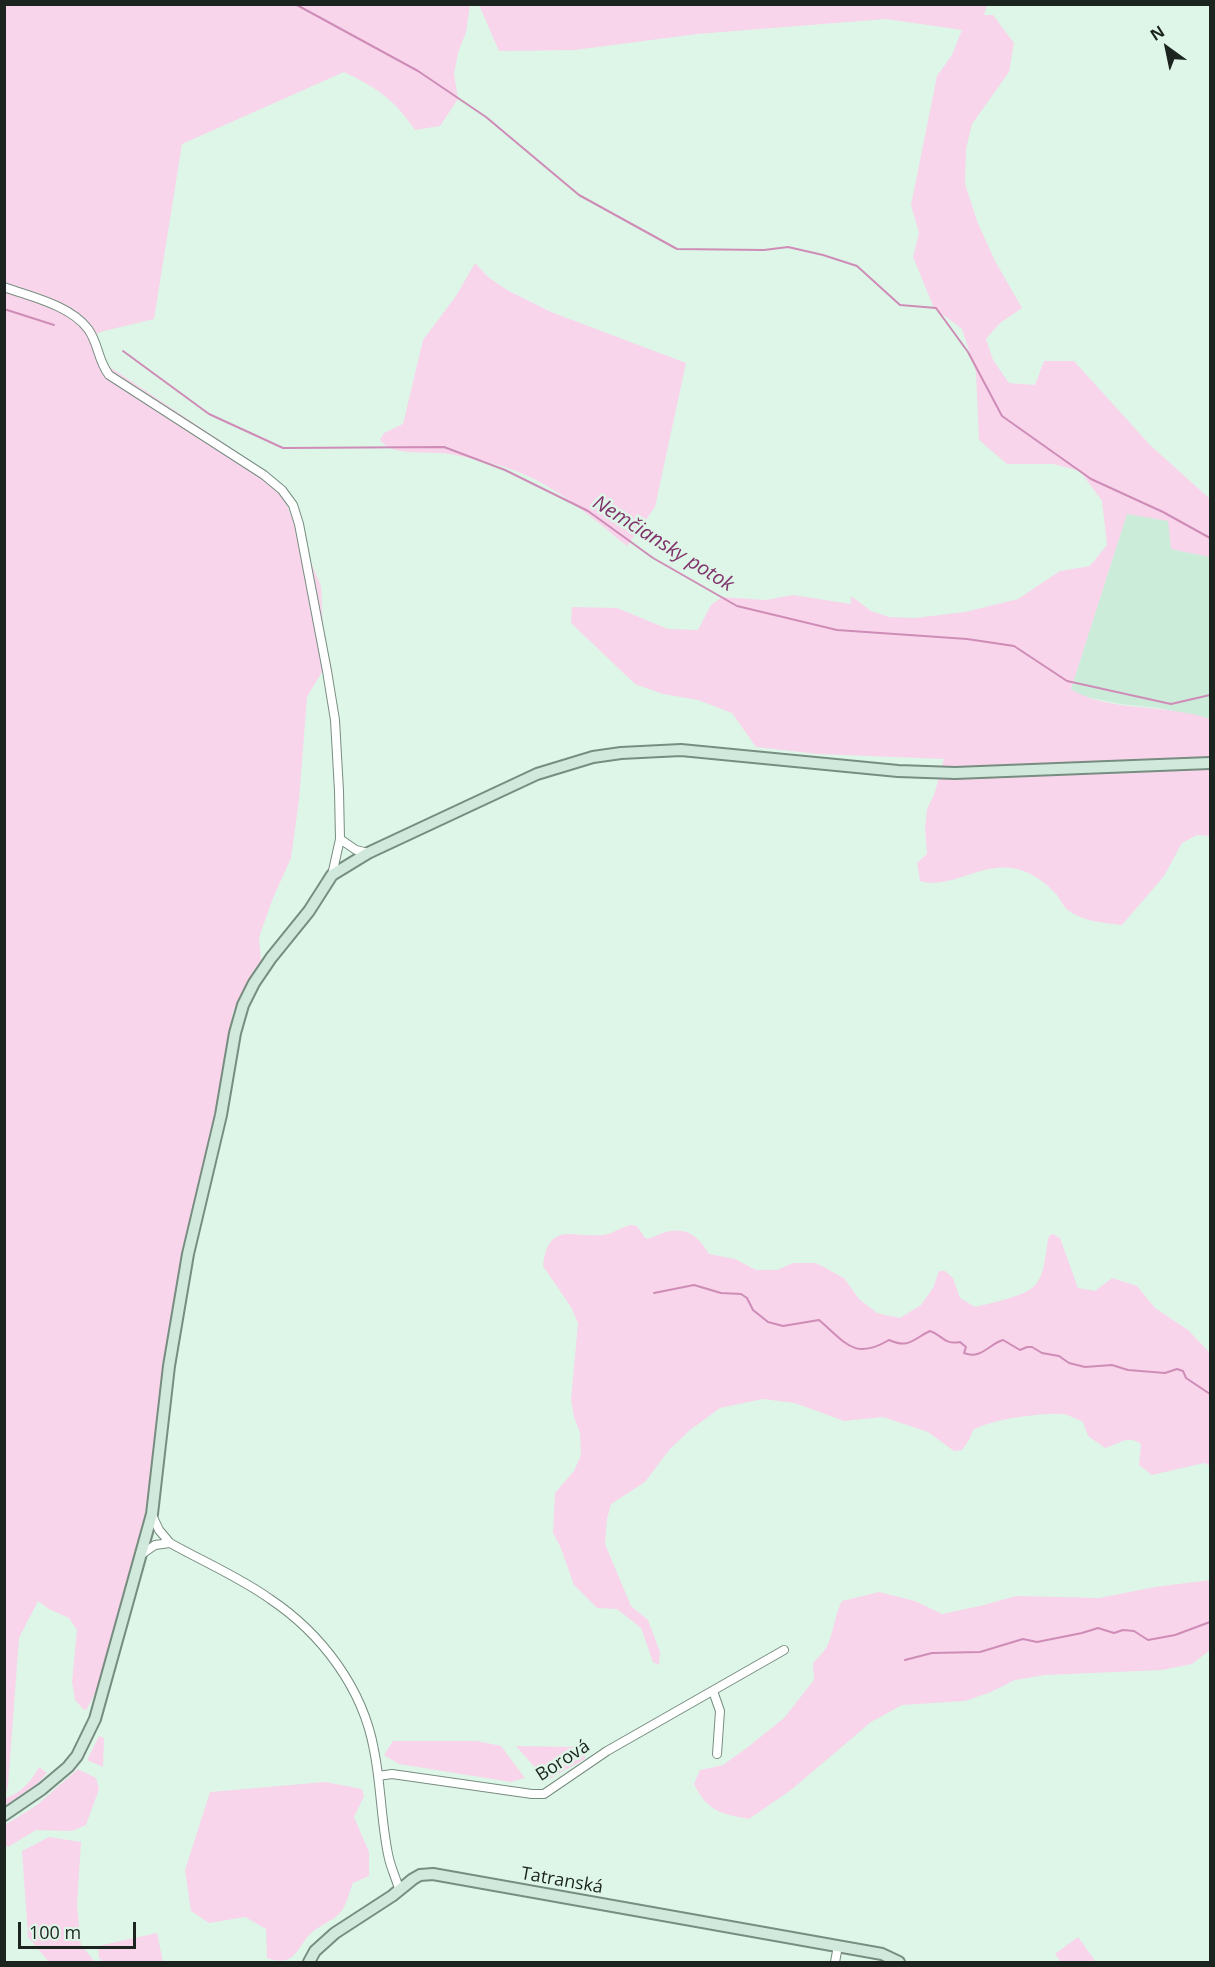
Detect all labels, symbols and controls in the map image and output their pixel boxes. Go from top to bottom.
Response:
north arrow [1137,18,1197,78]
text: N [1146,20,1169,46]
water label: Nemčiansky potok [588,491,738,597]
street label: Borová [532,1736,594,1786]
street label: Tatranská [519,1863,605,1899]
scale bar [21,1910,140,1948]
text: 100 m [29,1920,81,1944]

